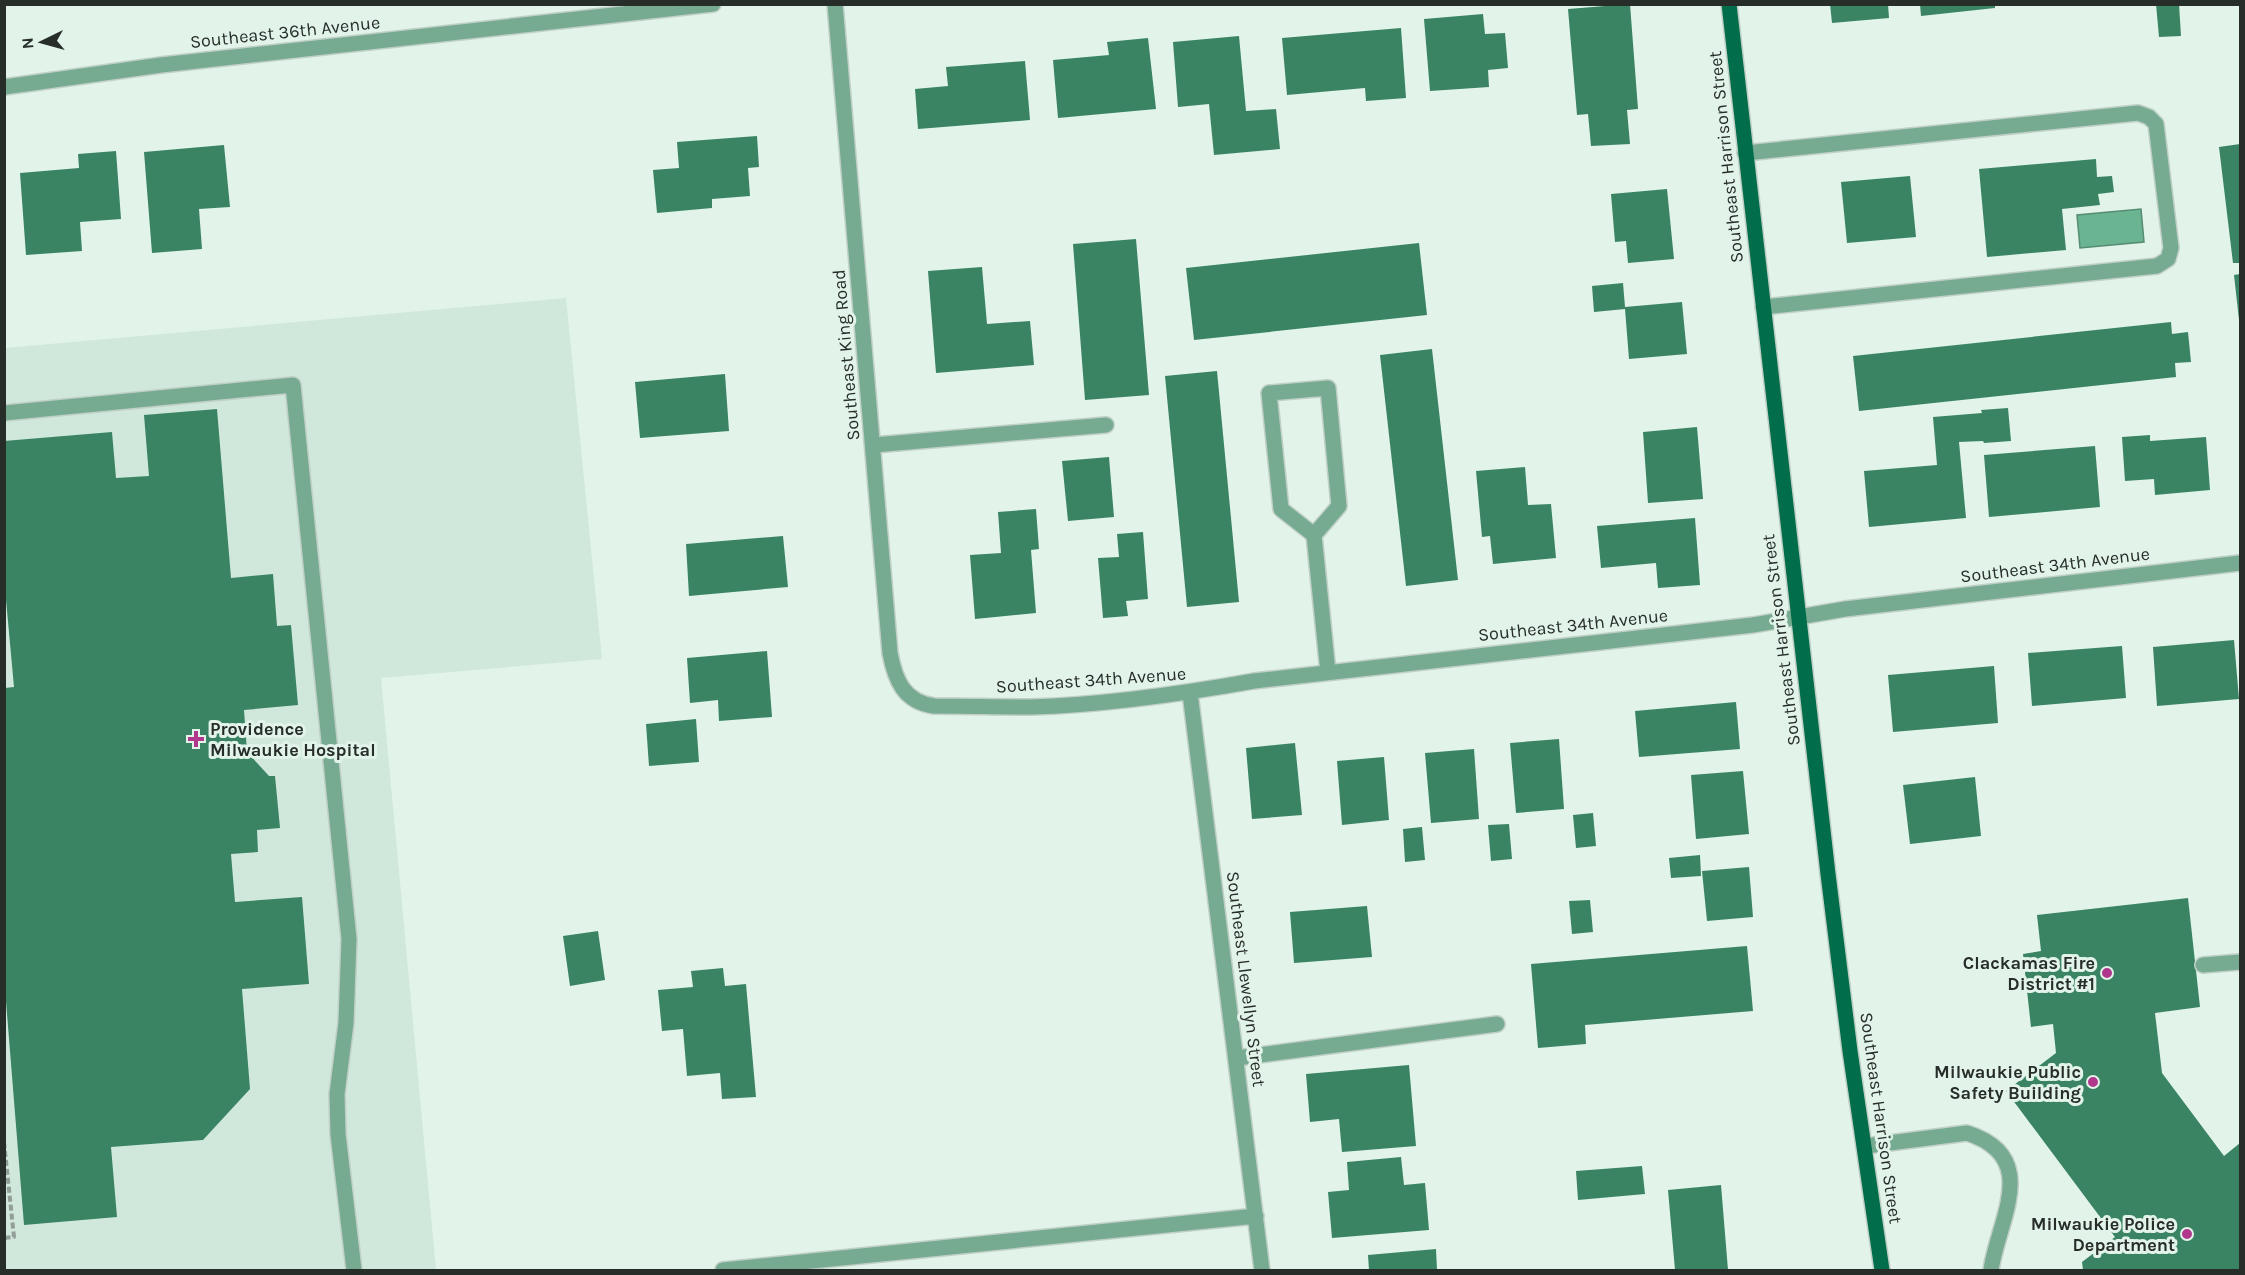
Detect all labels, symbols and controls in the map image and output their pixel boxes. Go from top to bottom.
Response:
street label: Southeast 36th Avenue [189,11,381,53]
north arrow [12,12,72,72]
text: N [18,37,38,50]
street label: Southeast Harrison Street [1704,50,1748,264]
street label: Southeast King Road [828,268,864,442]
street label: Southeast Harrison Street [1757,533,1805,747]
street label: Southeast 34th Avenue [1959,542,2151,588]
street label: Southeast 34th Avenue [1477,604,1669,646]
street label: Southeast 34th Avenue [995,662,1187,698]
place label: Providence Milwaukie Hospital [210,718,376,761]
marker: Providence Milwaukie Hospital [187,730,205,748]
street label: Southeast Llewellyn Street [1222,870,1270,1088]
place label: Clackamas Fire District #1 [1963,952,2095,995]
marker: Clackamas Fire District #1 [2100,966,2114,980]
street label: Southeast Harrison Street [1855,1011,1907,1225]
place label: Milwaukie Public Safety Building [1934,1061,2082,1104]
marker: Milwaukie Public Safety Building [2086,1075,2100,1089]
place label: Milwaukie Police Department [2031,1213,2175,1256]
marker: Milwaukie Police Department [2180,1227,2194,1241]

